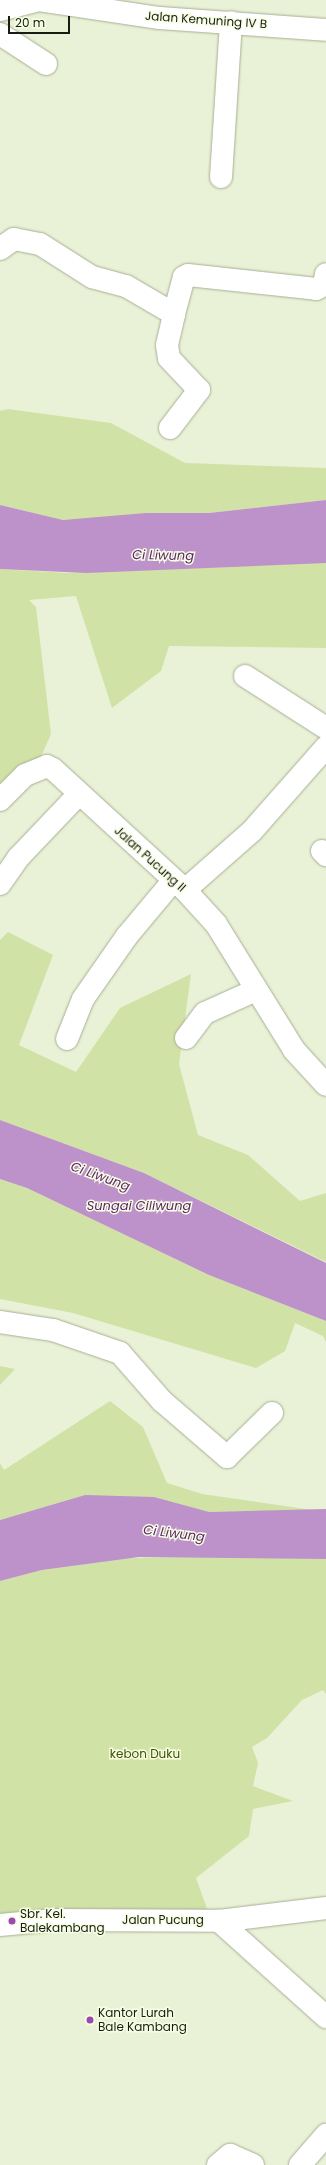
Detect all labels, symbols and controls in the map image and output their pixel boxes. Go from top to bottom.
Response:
scale bar [10,8,72,34]
street label: Jalan Kemuning IV B [144,9,268,31]
text: 20 m [15,14,45,31]
water label: Ci Liwung [132,548,194,564]
street label: Jalan Pucung II [111,823,189,895]
water label: Ci Liwung [68,1159,132,1195]
water label: Sungai Ciliwung [87,1198,191,1214]
water label: Ci Liwung [142,1522,206,1546]
park label: kebon Duku [110,1747,180,1761]
place label: Sbr. Kel. Balekambang [20,1907,105,1935]
street label: Jalan Pucung [122,1913,204,1927]
marker: Sbr. Kel. Balekambang [7,1916,17,1926]
place label: Kantor Lurah Bale Kambang [98,2006,187,2034]
marker: Kantor Lurah Bale Kambang [85,2015,95,2025]

